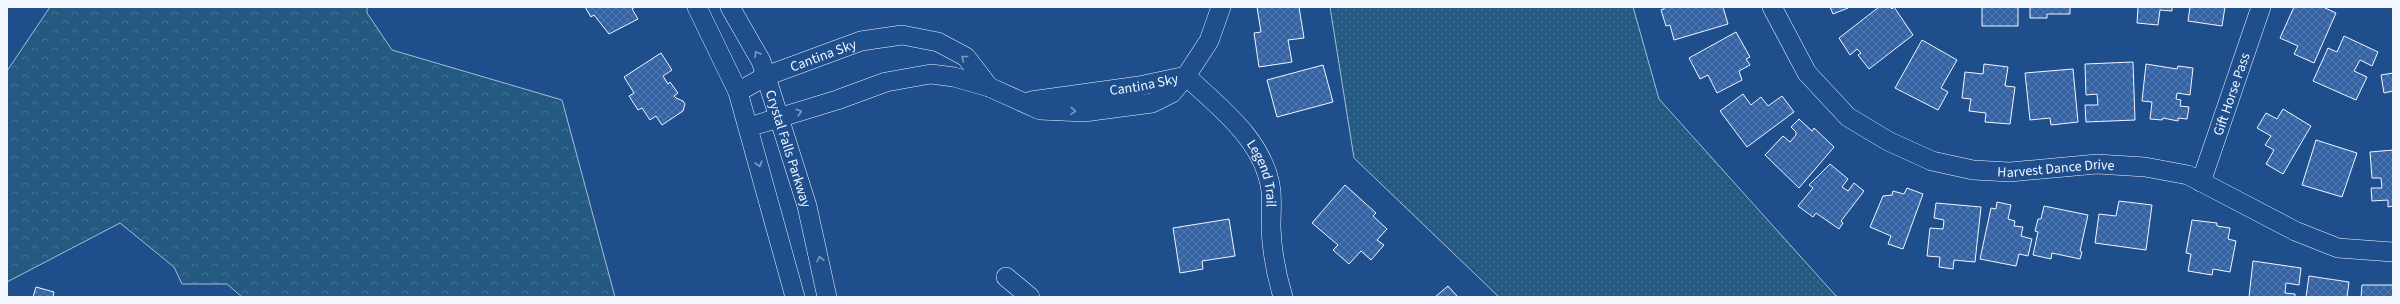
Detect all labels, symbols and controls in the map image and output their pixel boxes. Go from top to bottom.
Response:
street label: Cantina Sky [787,34,860,77]
street label: Gift Horse Pass [2209,50,2256,139]
one-way arrow [755,51,762,58]
one-way arrow [961,55,969,62]
street label: Cantina Sky [1108,69,1181,101]
street label: Crystal Falls Parkway [760,87,816,211]
one-way arrow [1070,107,1076,116]
one-way arrow [796,108,803,116]
street label: Legend Trail [1241,136,1280,208]
street label: Harvest Dance Drive [1997,155,2115,183]
one-way arrow [755,161,763,167]
one-way arrow [816,255,824,262]

